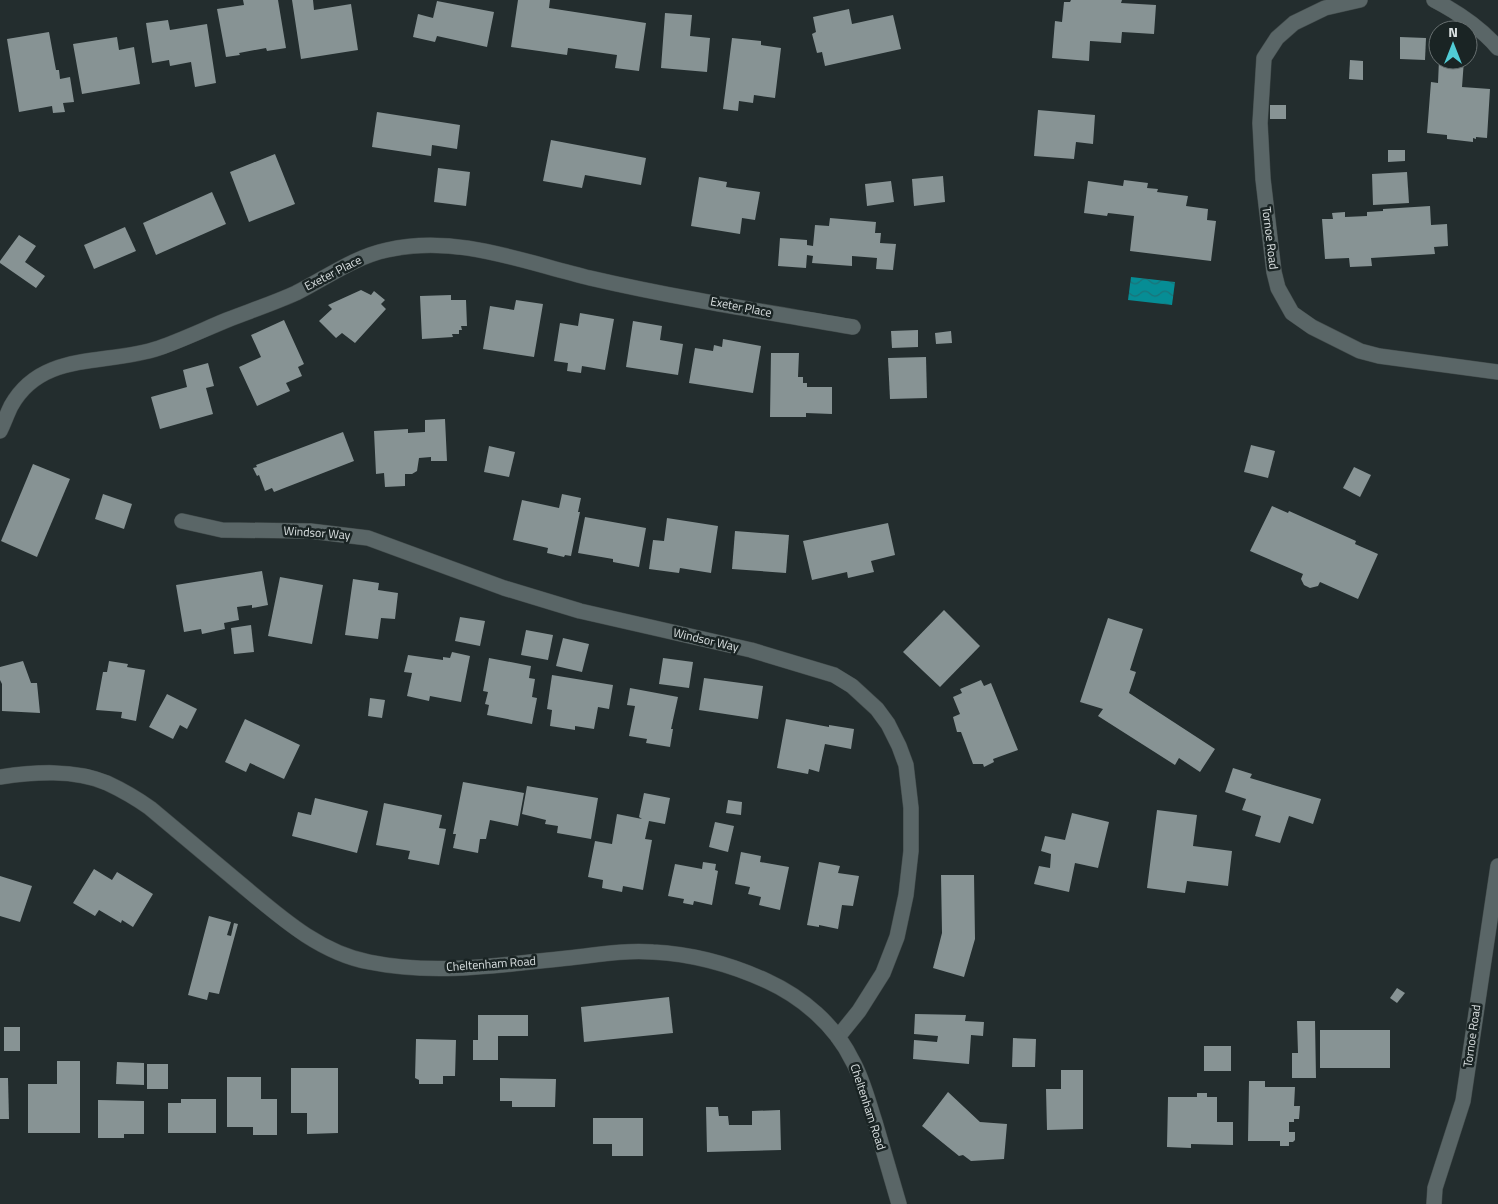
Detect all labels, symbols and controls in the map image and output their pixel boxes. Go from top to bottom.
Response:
north arrow [1428,20,1478,70]
text: N [1448,21,1458,42]
street label: Tornoe Road [1257,205,1284,270]
street label: Exeter Place [301,250,365,295]
street label: Exeter Place [709,291,773,322]
street label: Windsor Way [283,521,351,544]
street label: Windsor Way [671,623,741,656]
street label: Cheltenham Road [446,951,536,976]
street label: Tornoe Road [1458,1003,1485,1069]
street label: Cheltenham Road [846,1061,891,1152]

